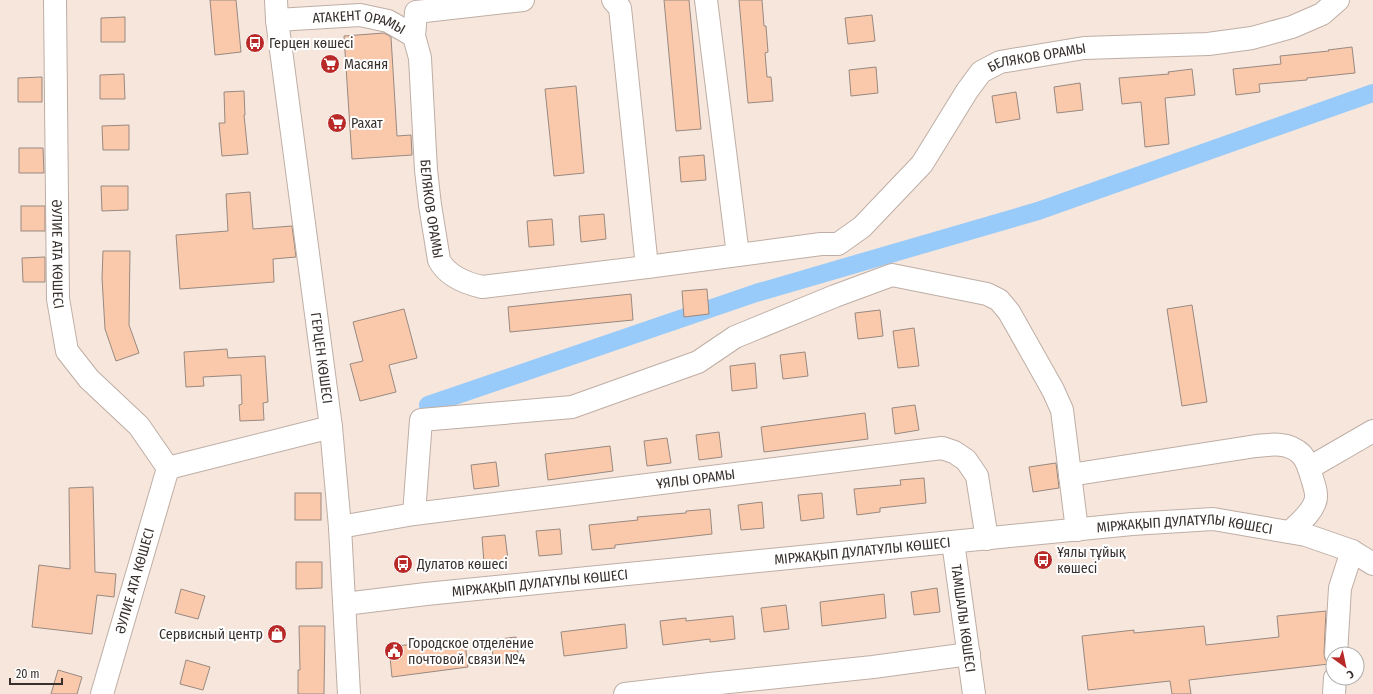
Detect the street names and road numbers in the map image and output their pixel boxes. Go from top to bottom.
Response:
street label: АТАКЕНТ ОРАМЫ [312,6,409,38]
street label: БЕЛЯКОВ ОРАМЫ [985,39,1087,76]
street label: БЕЛЯКОВ ОРАМЫ [417,159,447,260]
street label: ӘУЛИЕ АТА КӨШЕСІ [49,199,68,310]
street label: ГЕРЦЕН КӨШЕСІ [307,311,336,405]
street label: ҰЯЛЫ ОРАМЫ [655,465,736,492]
street label: МІРЖАҚЫП ДУЛАТҰЛЫ КӨШЕСІ [1096,510,1274,538]
street label: ӘУЛИЕ АТА КӨШЕСІ [112,526,158,636]
street label: МІРЖАҚЫП ДУЛАТҰЛЫ КӨШЕСІ [773,534,951,568]
street label: ТАМШАЛЫ КӨШЕСІ [948,563,979,673]
street label: МІРЖАҚЫП ДУЛАТҰЛЫ КӨШЕСІ [451,566,629,600]

